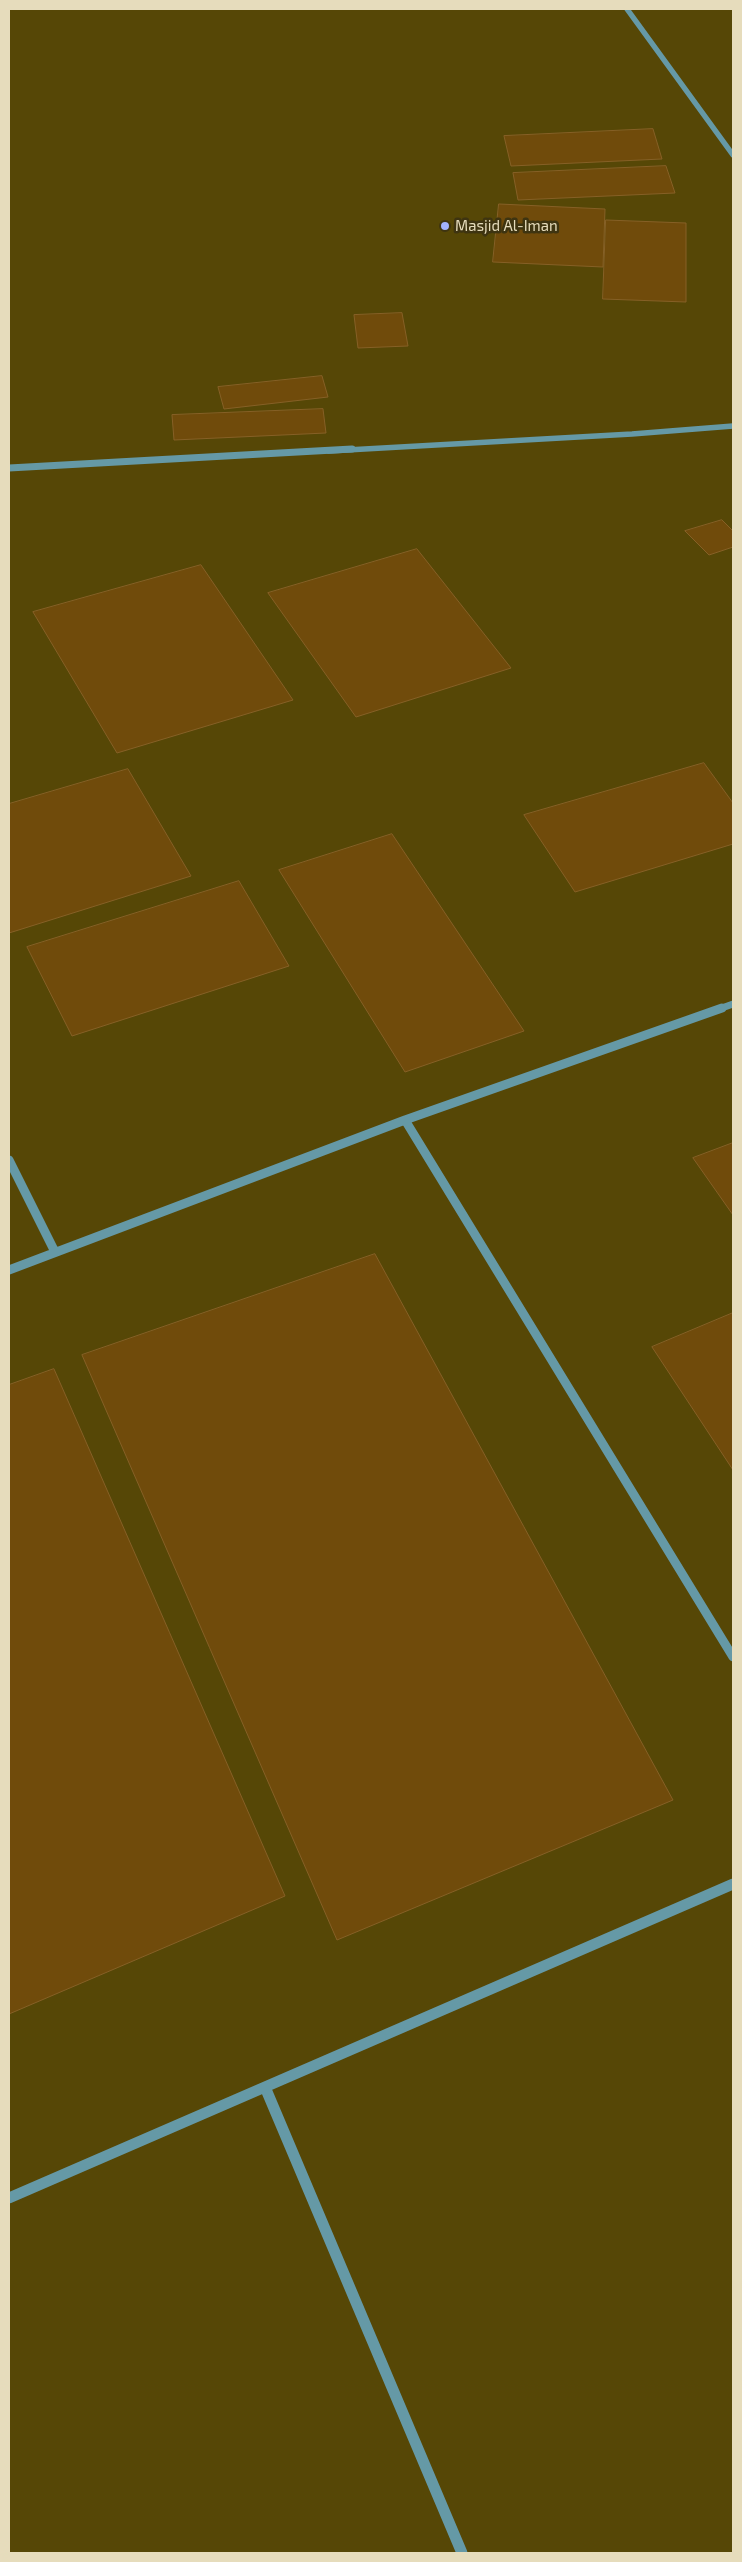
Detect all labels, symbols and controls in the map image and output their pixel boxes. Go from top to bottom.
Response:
place label: Masjid Al-Iman [455,217,558,235]
marker: Masjid Al-Iman [439,220,451,232]

